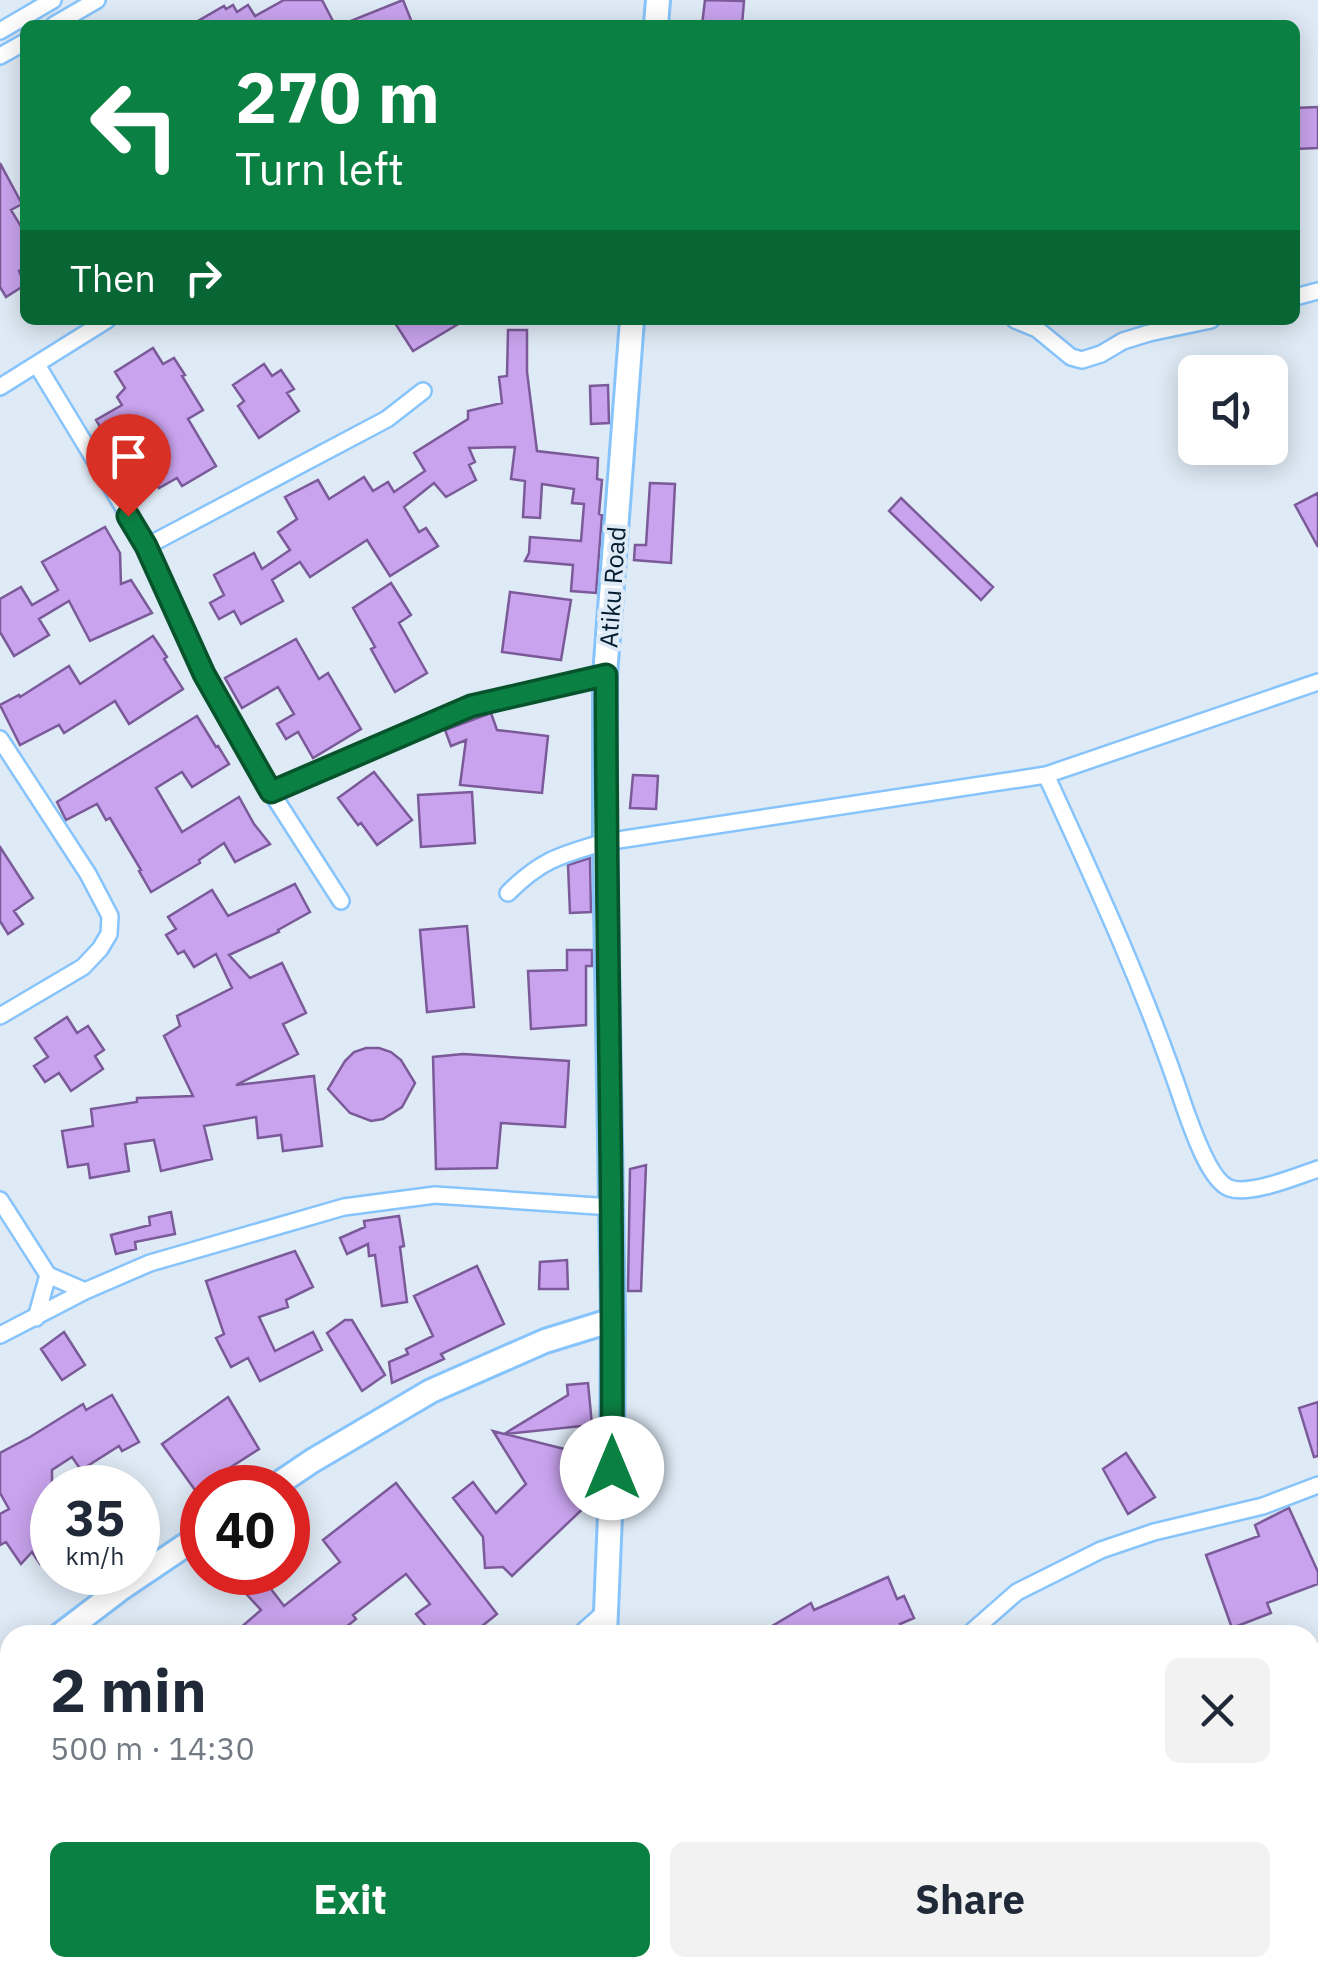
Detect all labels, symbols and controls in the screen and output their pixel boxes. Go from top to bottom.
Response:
text: 270 m [235,51,440,142]
icon: left [70,60,200,190]
text: Turn left [235,139,404,197]
icon: right [176,250,231,305]
text: Then [70,253,156,302]
map controls [1178,355,1288,465]
button: sound [1178,355,1288,465]
pin [86,414,171,517]
icon: arrive [101,429,156,484]
street label: Atiku Road [591,525,633,649]
position arrow [560,1416,664,1520]
speed limit sign: 40 [180,1465,310,1595]
text: 35 [65,1485,125,1550]
text: km/h [66,1539,124,1572]
text: 2 min [50,1650,207,1729]
button: close [1165,1658,1270,1763]
text: 500 m · 14:30 [50,1727,255,1769]
button: Exit [50,1842,650,1957]
button: Share [670,1842,1270,1957]

